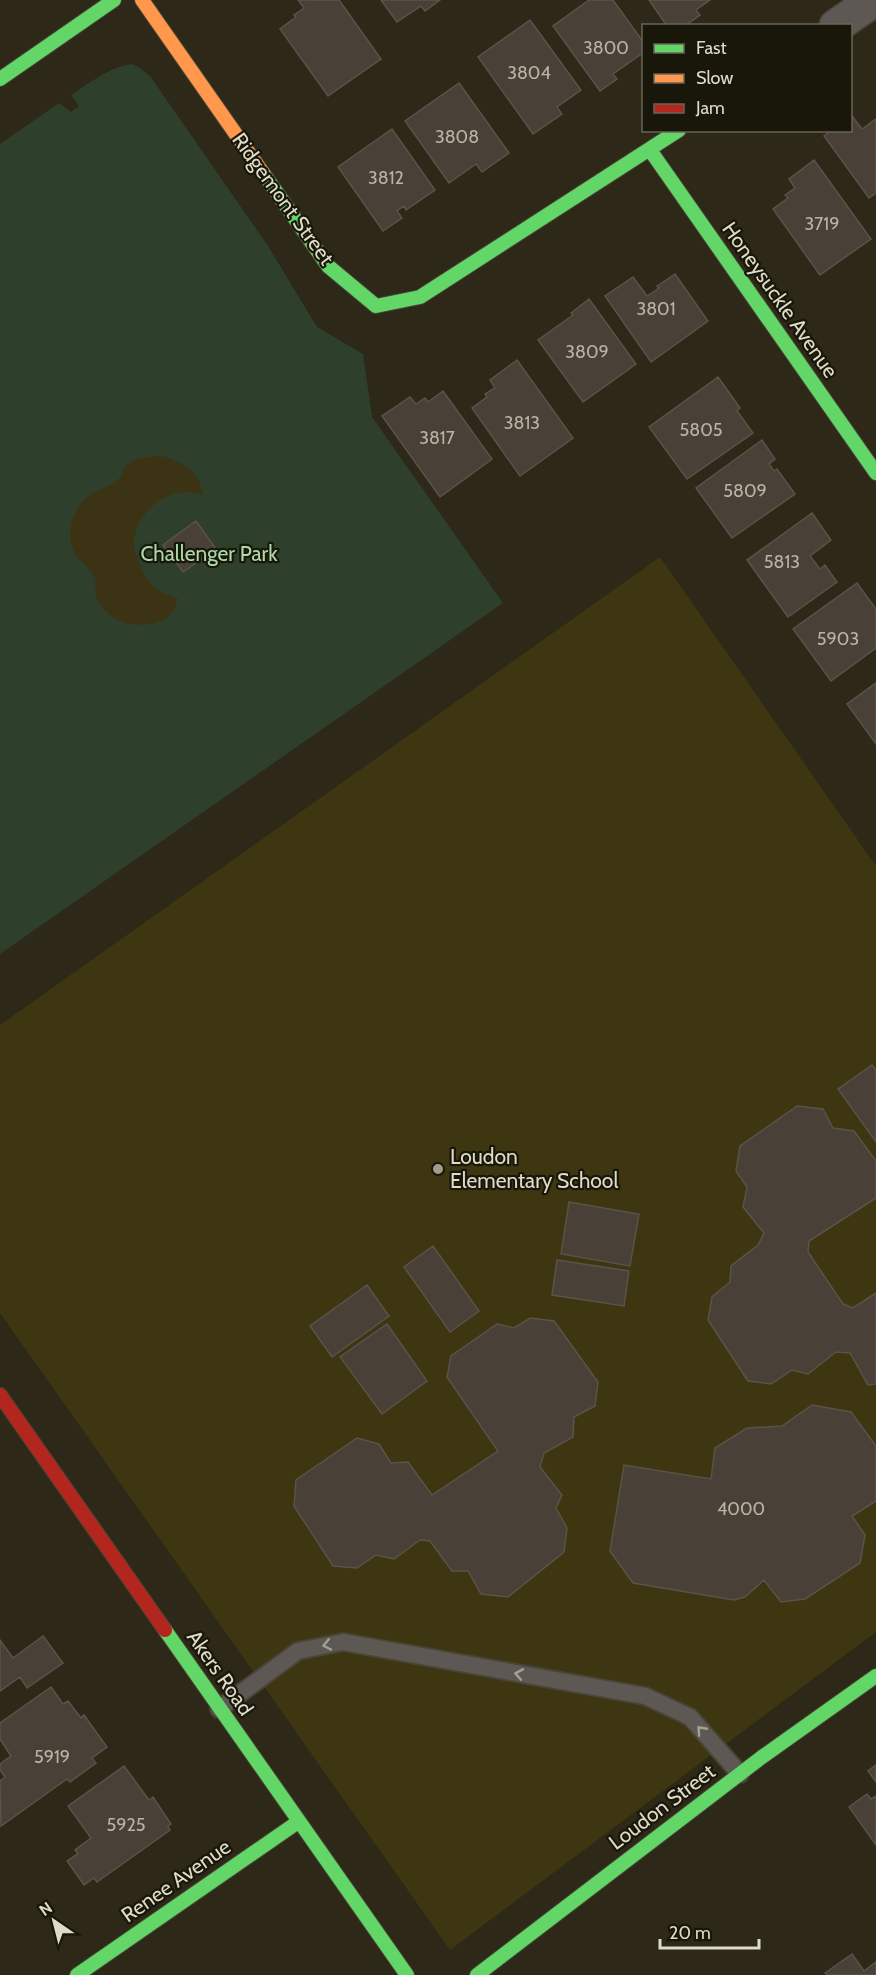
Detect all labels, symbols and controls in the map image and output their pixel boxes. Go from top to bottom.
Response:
legend [642,24,852,132]
house number: 3800 [583,37,629,59]
text: Fast [696,37,727,59]
house number: 3804 [507,62,551,84]
text: Slow [696,67,733,89]
text: Jam [695,97,725,119]
house number: 3808 [435,126,479,148]
street label: Ridgemont Street [227,128,340,270]
house number: 3812 [368,167,404,189]
house number: 3719 [805,213,839,235]
street label: Honeysuckle Avenue [717,217,844,383]
house number: 3801 [636,298,676,320]
house number: 3809 [565,341,609,363]
house number: 3813 [504,412,540,434]
house number: 5805 [680,419,722,441]
house number: 3817 [419,427,455,449]
house number: 5809 [723,480,767,502]
park label: Challenger Park [140,541,278,566]
house number: 5813 [764,551,800,573]
house number: 5903 [817,628,859,650]
place label: Loudon Elementary School [450,1144,618,1193]
marker: Loudon Elementary School [431,1162,445,1176]
house number: 4000 [717,1498,765,1520]
street label: Akers Road [182,1625,259,1720]
one-way arrow [322,1638,332,1651]
one-way arrow [514,1668,524,1680]
one-way arrow [697,1726,708,1737]
house number: 5919 [34,1746,70,1768]
street label: Loudon Street [604,1759,720,1855]
house number: 5925 [106,1814,146,1836]
street label: Renee Avenue [116,1834,235,1927]
north arrow [24,1891,84,1951]
text: N [36,1898,56,1920]
scale bar [660,1912,759,1950]
text: 20 m [669,1922,711,1944]

